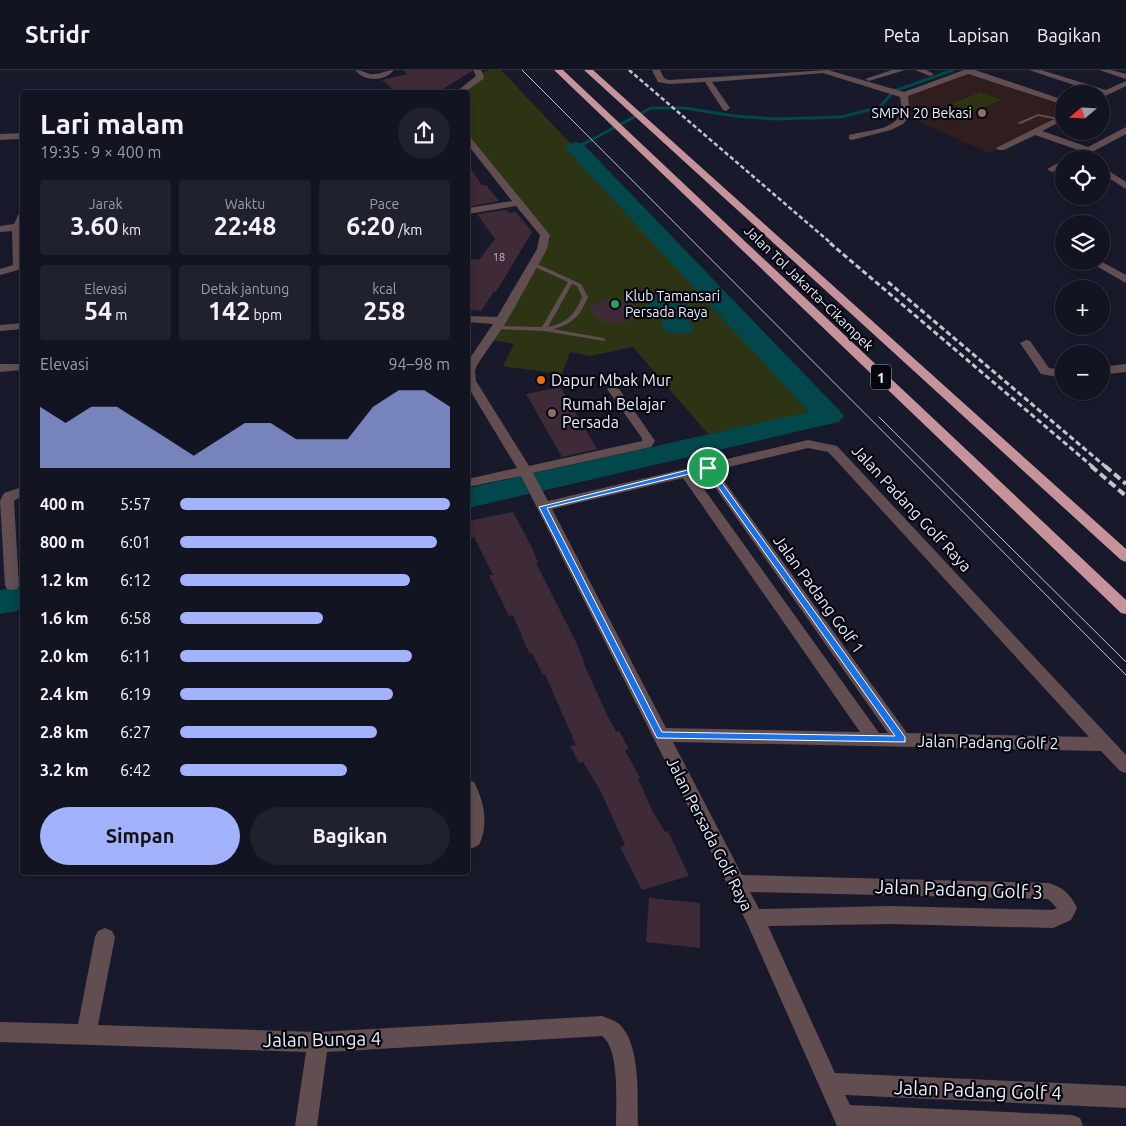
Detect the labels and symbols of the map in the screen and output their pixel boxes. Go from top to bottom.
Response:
north arrow [1055,85,1110,140]
place label: SMPN 20 Bekasi [872,105,972,121]
marker: SMPN 20 Bekasi [976,107,988,119]
street label: Jalan Tol Jakarta–Cikampek [741,222,877,354]
house number: 18 [493,251,505,263]
place label: Klub Tamansari Persada Raya [625,288,720,320]
marker: Klub Tamansari Persada Raya [609,298,621,310]
road number: 1 [871,364,891,390]
place label: Dapur Mbak Mur [551,371,671,389]
marker: Dapur Mbak Mur [535,374,547,386]
place label: Rumah Belajar Persada [562,395,666,431]
marker: Rumah Belajar Persada [546,407,558,419]
street label: Jalan Padang Golf Raya [849,441,975,575]
pin [687,447,729,489]
street label: Jalan Padang Golf 1 [770,531,868,657]
street label: Jalan Padang Golf 2 [917,732,1059,752]
street label: Jalan Persada Golf Raya [663,754,757,914]
street label: Jalan Padang Golf 3 [875,875,1043,903]
street label: Jalan Bunga 4 [263,1027,381,1051]
street label: Jalan Padang Golf 4 [894,1076,1062,1104]

